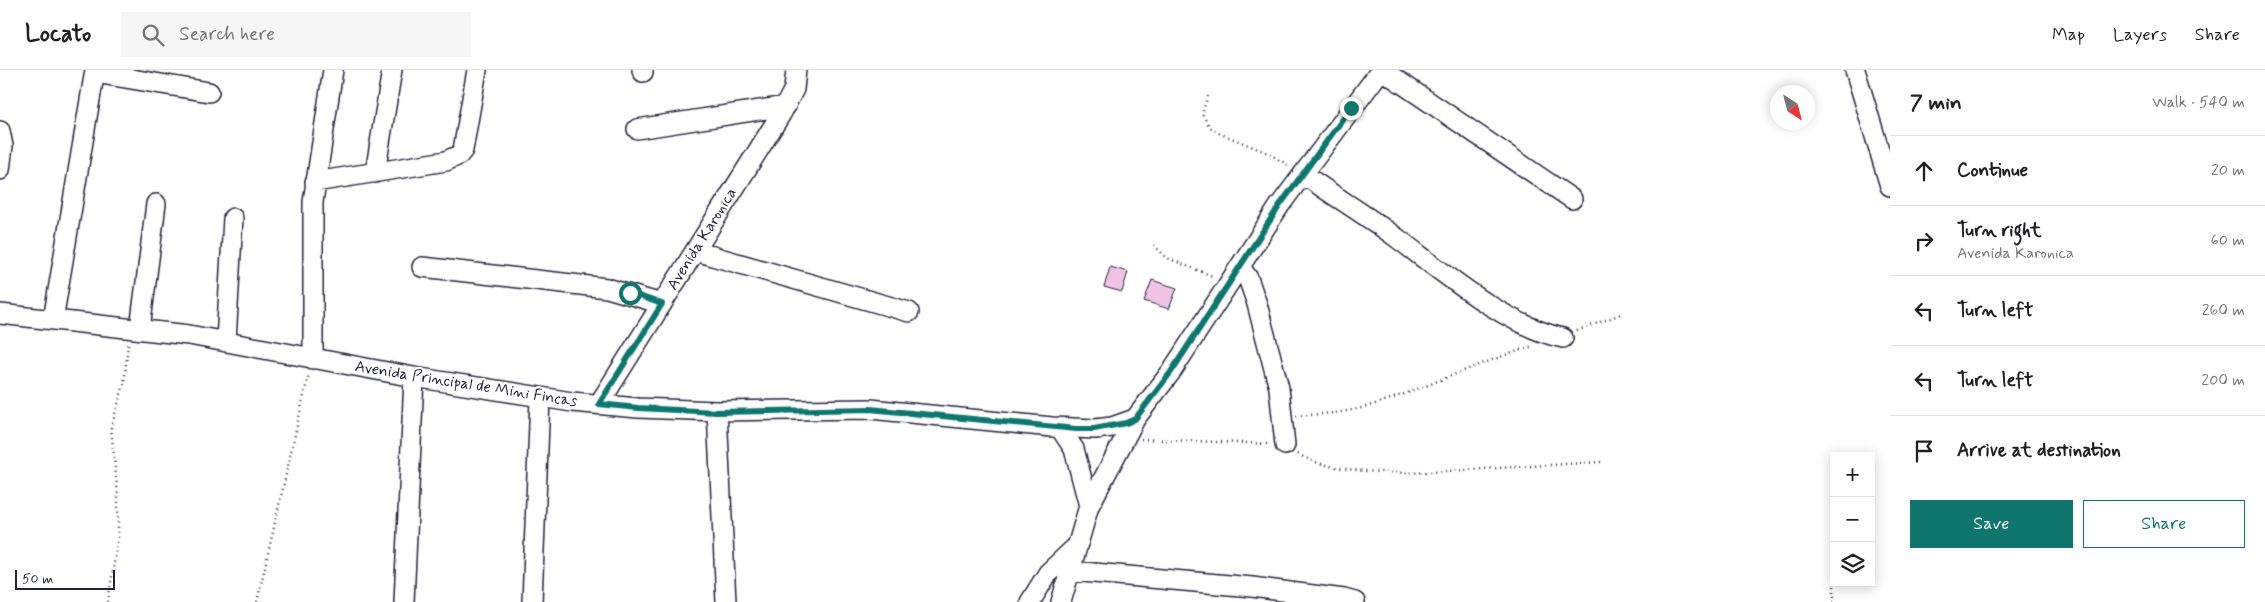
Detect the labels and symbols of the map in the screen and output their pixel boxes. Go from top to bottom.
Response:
north arrow [1770,85,1815,130]
route end [1340,97,1363,120]
street label: Avenida Karonica [662,184,742,294]
route start [619,282,642,305]
street label: Avenida Principal de Mini Fincas [353,356,579,412]
scale bar [15,567,115,590]

